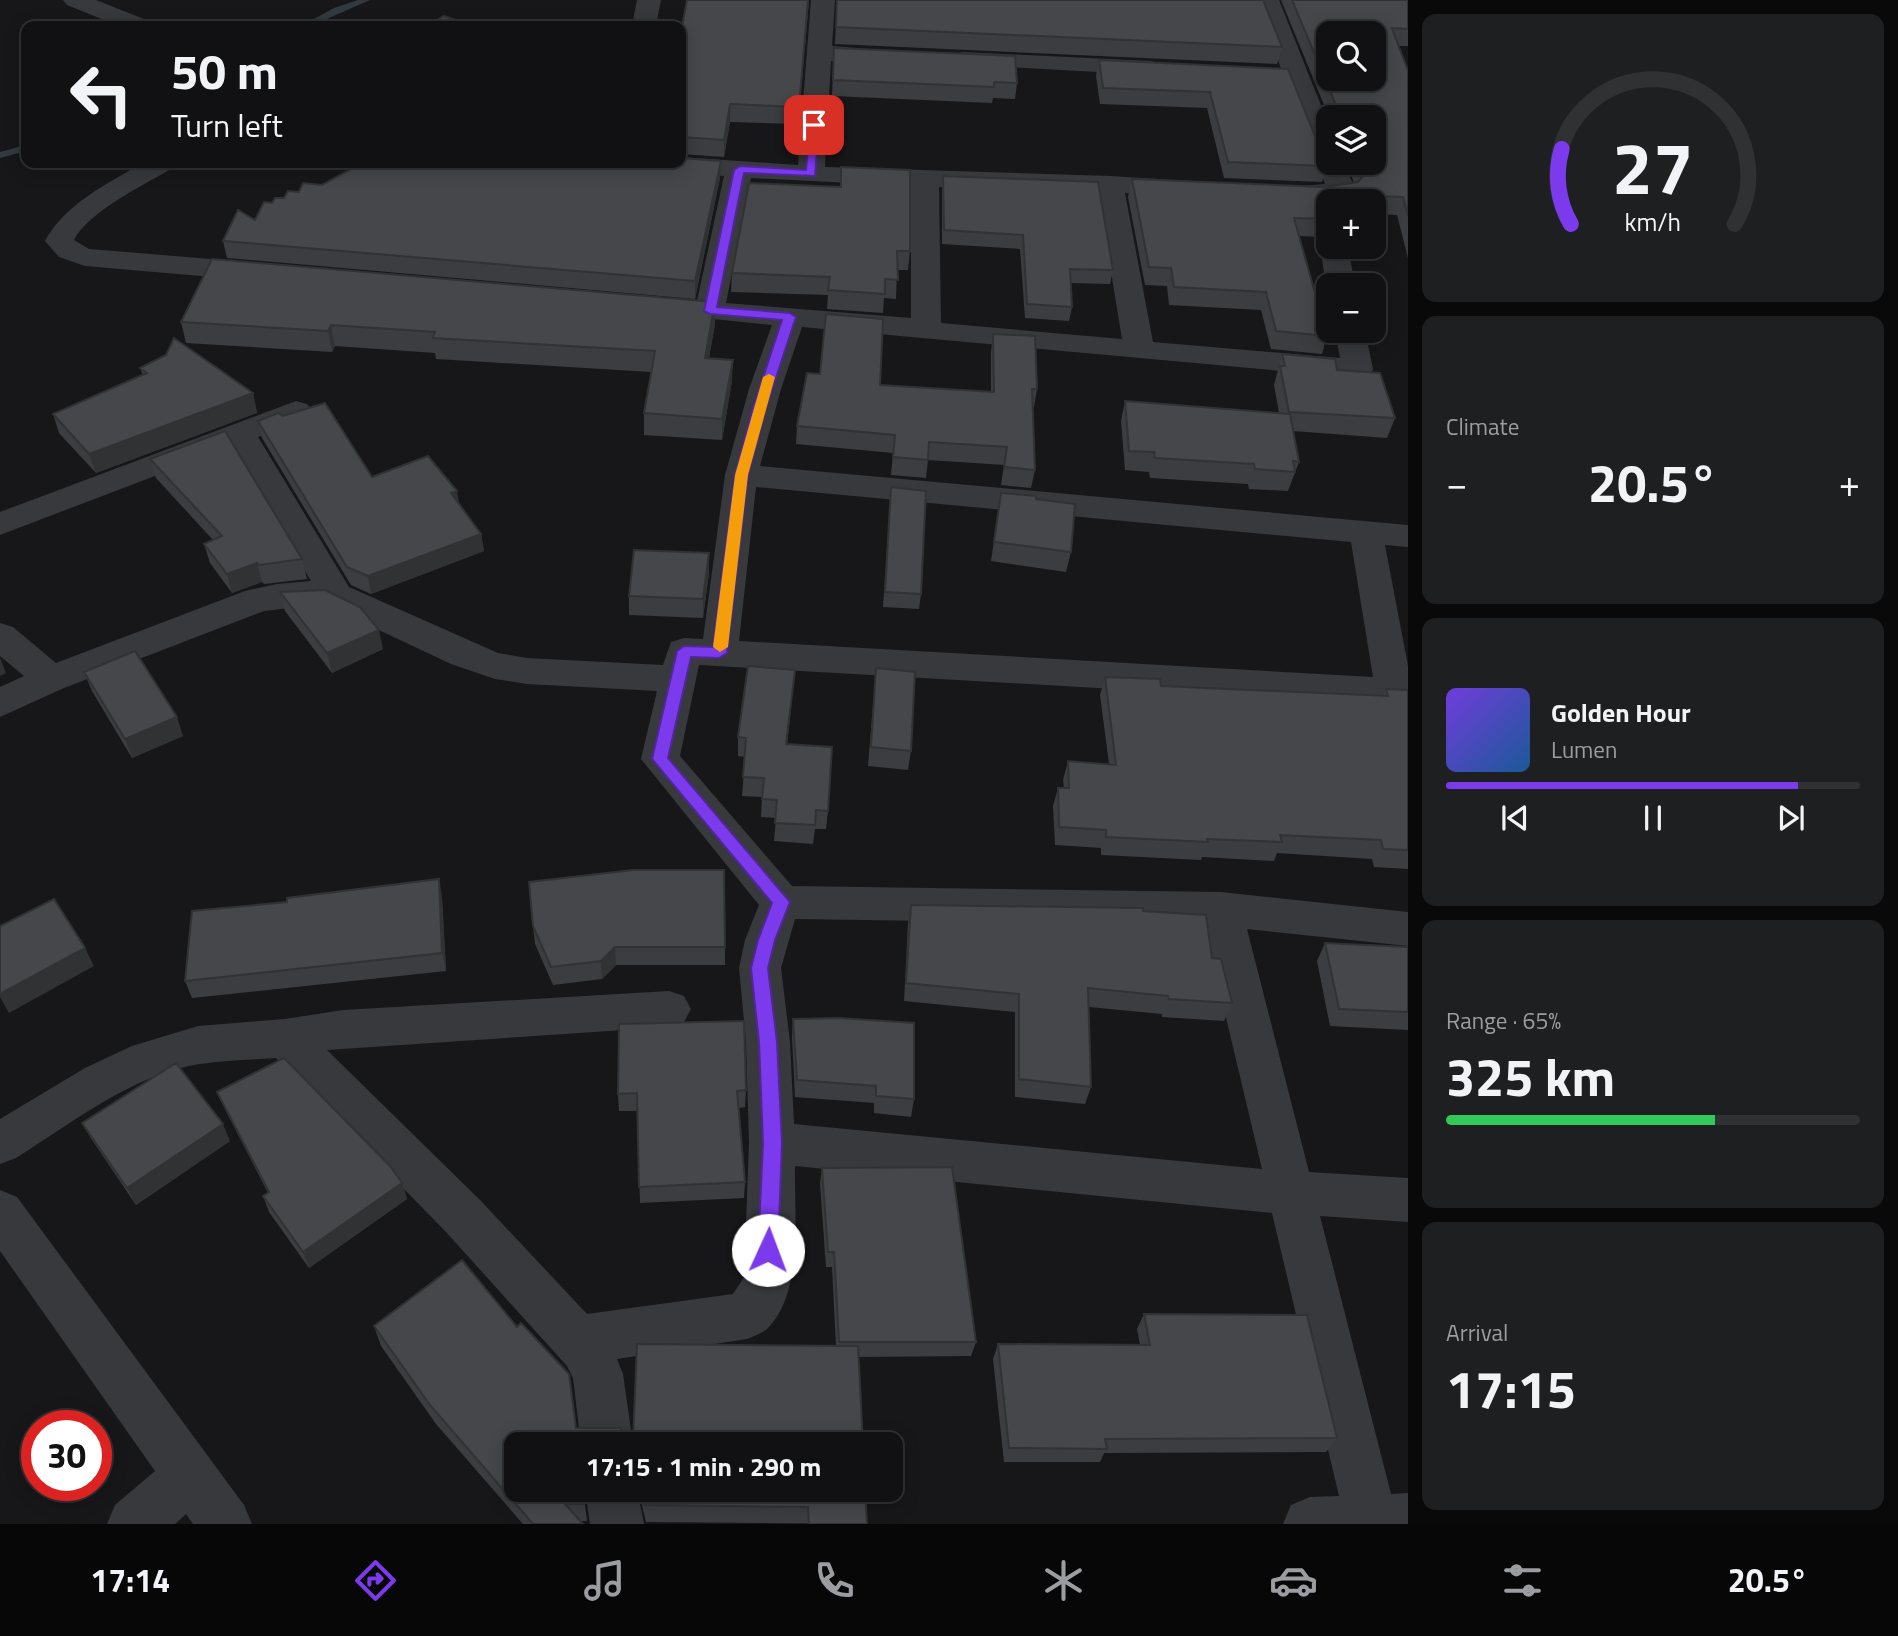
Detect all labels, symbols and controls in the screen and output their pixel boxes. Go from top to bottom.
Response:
map controls [1316,21,1386,343]
button: search [1316,21,1386,91]
text: 50 m [171,33,278,108]
icon: left [56,49,147,140]
pin [784,95,844,155]
text: Turn left [171,101,283,149]
button: layers [1316,105,1386,175]
icon: arrive [795,106,833,144]
text: 27 [1612,112,1694,222]
button: + [1316,189,1386,259]
text: km/h [1625,203,1681,241]
button: − [1316,273,1386,343]
text: Climate [1446,409,1519,444]
text: 20.5° [1588,443,1718,522]
text: − [1446,454,1467,512]
text: + [1839,454,1860,512]
text: Golden Hour [1551,693,1691,732]
text: Lumen [1551,732,1617,767]
icon: previous [1496,799,1534,837]
icon: pause [1634,799,1672,837]
icon: next [1772,799,1810,837]
text: Range · 65% [1446,1003,1561,1038]
text: 325 km [1446,1037,1615,1116]
position arrow [731,1213,805,1287]
text: Arrival [1446,1315,1508,1350]
text: 17:15 [1446,1349,1576,1428]
speed limit sign: 30 [21,1410,112,1501]
text: 17:15 · 1 min · 290 m [586,1447,821,1486]
text: 17:14 [90,1556,170,1604]
icon: directions [351,1556,400,1605]
icon: music [580,1556,629,1605]
icon: phone [810,1556,859,1605]
icon: climate [1039,1556,1088,1605]
icon: car [1269,1556,1318,1605]
icon: filters [1498,1556,1547,1605]
text: 20.5° [1728,1556,1808,1604]

